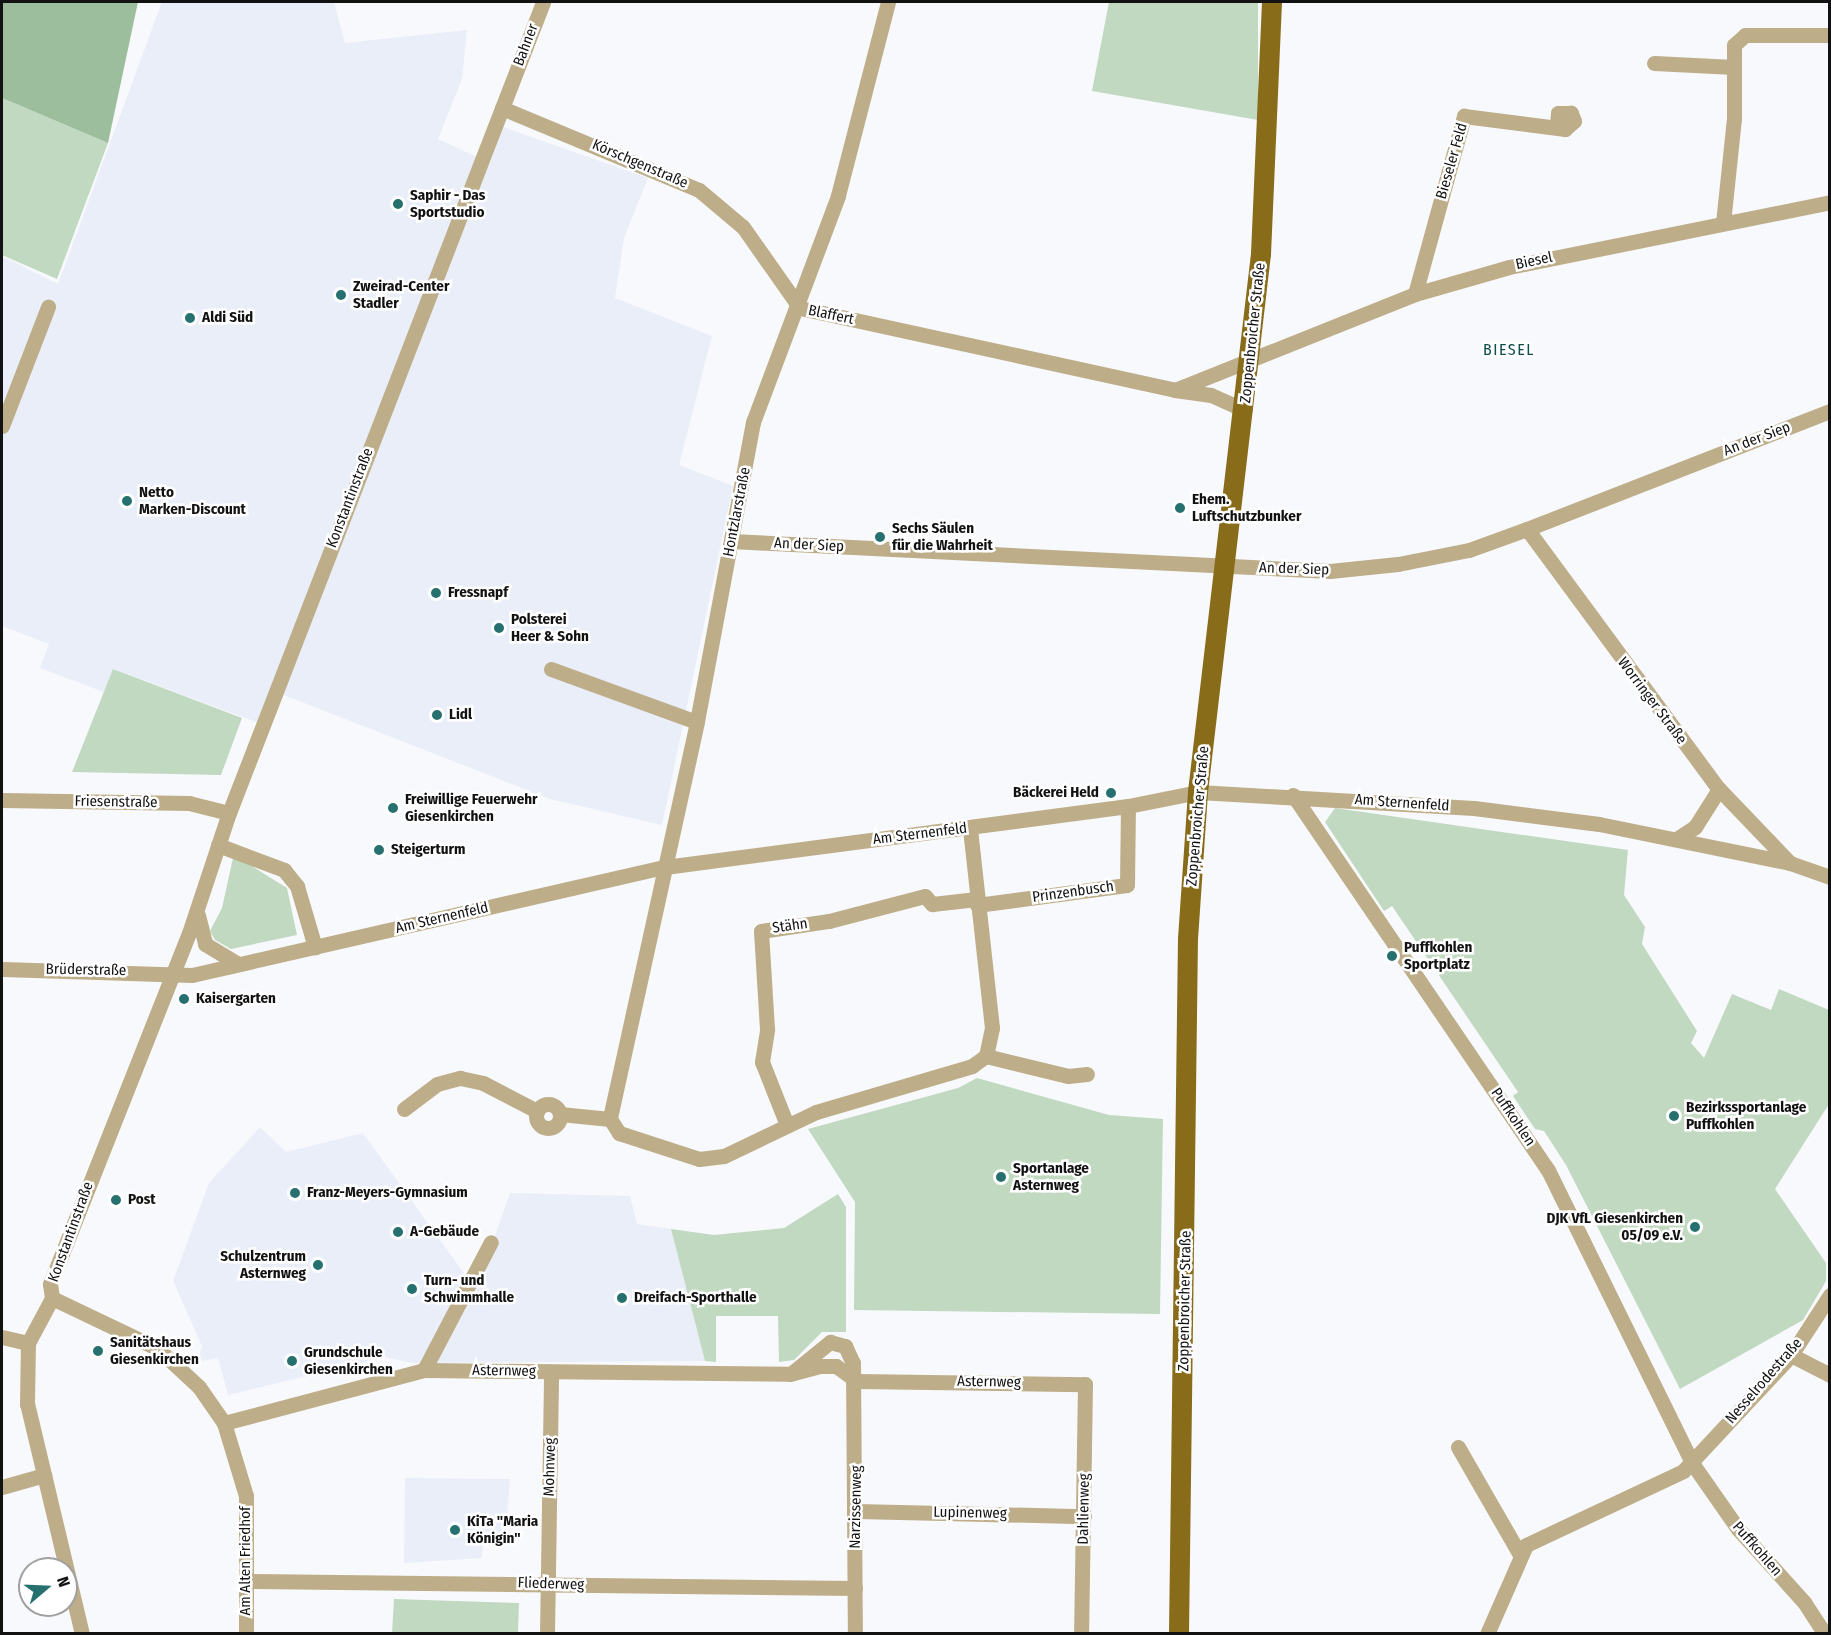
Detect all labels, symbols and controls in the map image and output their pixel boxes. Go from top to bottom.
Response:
street label: Bahner [510,21,542,69]
street label: Bieseler Feld [1433,121,1471,201]
street label: Körschgenstraße [589,136,691,192]
place label: Saphir - Das Sportstudio [410,186,485,221]
marker: Saphir - Das Sportstudio [391,197,405,211]
street label: Biesel [1514,248,1554,274]
street label: Zoppenbroicher Straße [1237,262,1269,404]
place label: Zweirad-Center Stadler [353,277,449,312]
marker: Zweirad-Center Stadler [334,288,348,302]
street label: Blaffert [807,301,855,329]
place label: Aldi Süd [202,309,253,327]
marker: Aldi Süd [183,311,197,325]
district label: BIESEL [1483,340,1535,360]
street label: An der Siep [1721,418,1793,460]
street label: Konstantinstraße [323,446,377,550]
street label: Hontzlarstraße [719,466,755,558]
place label: Netto Marken-Discount [139,483,246,518]
place label: Ehem. Luftschutzbunker [1192,490,1301,525]
marker: Netto Marken-Discount [120,494,134,508]
marker: Ehem. Luftschutzbunker [1173,501,1187,515]
place label: Sechs Säulen für die Wahrheit [892,519,993,554]
marker: Sechs Säulen für die Wahrheit [873,530,887,544]
street label: An der Siep [774,534,844,556]
street label: An der Siep [1259,559,1329,579]
place label: Fressnapf [448,584,508,602]
marker: Fressnapf [429,586,443,600]
place label: Polsterei Heer & Sohn [511,610,589,645]
marker: Polsterei Heer & Sohn [492,621,506,635]
street label: Worringer Straße [1614,654,1690,748]
place label: Lidl [449,706,472,724]
marker: Lidl [430,708,444,722]
street label: Zoppenbroicher Straße [1183,745,1213,887]
place label: Bäckerei Held [1013,784,1099,802]
marker: Bäckerei Held [1104,786,1118,800]
place label: Freiwillige Feuerwehr Giesenkirchen [405,790,538,825]
street label: Am Sternenfeld [1354,791,1450,815]
street label: Friesenstraße [74,792,158,812]
marker: Freiwillige Feuerwehr Giesenkirchen [386,801,400,815]
street label: Am Sternenfeld [872,819,968,849]
place label: Steigerturm [391,841,466,859]
marker: Steigerturm [372,843,386,857]
street label: Prinzenbusch [1031,877,1115,907]
street label: Am Sternenfeld [394,899,490,937]
street label: Stähn [771,915,809,937]
place label: Puffkohlen Sportplatz [1404,938,1472,973]
marker: Puffkohlen Sportplatz [1385,949,1399,963]
street label: Brüderstraße [46,960,126,980]
place label: Kaisergarten [196,990,276,1008]
marker: Kaisergarten [177,992,191,1006]
street label: Puffkohlen [1487,1084,1539,1150]
place label: Bezirkssportanlage Puffkohlen [1686,1098,1806,1133]
marker: Bezirkssportanlage Puffkohlen [1667,1109,1681,1123]
place label: Sportanlage Asternweg [1013,1159,1089,1194]
marker: Sportanlage Asternweg [994,1170,1008,1184]
street label: Konstantinstraße [45,1179,97,1285]
place label: Franz-Meyers-Gymnasium [307,1184,468,1202]
marker: Franz-Meyers-Gymnasium [288,1186,302,1200]
place label: Post [128,1191,156,1209]
marker: Post [109,1193,123,1207]
place label: DJK VfL Giesenkirchen 05/09 e.V. [1547,1209,1683,1244]
marker: DJK VfL Giesenkirchen 05/09 e.V. [1688,1220,1702,1234]
place label: A-Gebäude [410,1223,479,1241]
marker: A-Gebäude [391,1225,405,1239]
street label: Zoppenbroicher Straße [1175,1230,1195,1372]
place label: Schulzentrum Asternweg [220,1247,306,1282]
marker: Schulzentrum Asternweg [311,1258,325,1272]
place label: Turn- und Schwimmhalle [424,1271,514,1306]
marker: Turn- und Schwimmhalle [405,1282,419,1296]
place label: Dreifach-Sporthalle [634,1289,757,1307]
marker: Dreifach-Sporthalle [615,1291,629,1305]
place label: Sanitätshaus Giesenkirchen [110,1333,199,1368]
street label: Nesselrodestraße [1722,1335,1806,1427]
place label: Grundschule Giesenkirchen [304,1343,393,1378]
marker: Sanitätshaus Giesenkirchen [91,1344,105,1358]
marker: Grundschule Giesenkirchen [285,1354,299,1368]
street label: Asternweg [472,1361,536,1381]
street label: Asternweg [957,1372,1021,1392]
street label: Mohnweg [540,1438,560,1496]
street label: Narzissenweg [846,1465,866,1549]
street label: Dahlienweg [1074,1473,1094,1545]
street label: Lupinenweg [933,1503,1007,1523]
street label: Am Alten Friedhof [237,1506,255,1616]
place label: KiTa "Maria Königin" [467,1512,538,1547]
street label: Puffkohlen [1728,1518,1786,1580]
marker: KiTa "Maria Königin" [448,1523,462,1537]
north arrow [18,1557,78,1617]
text: N [53,1574,74,1589]
street label: Fliederweg [517,1574,585,1594]

